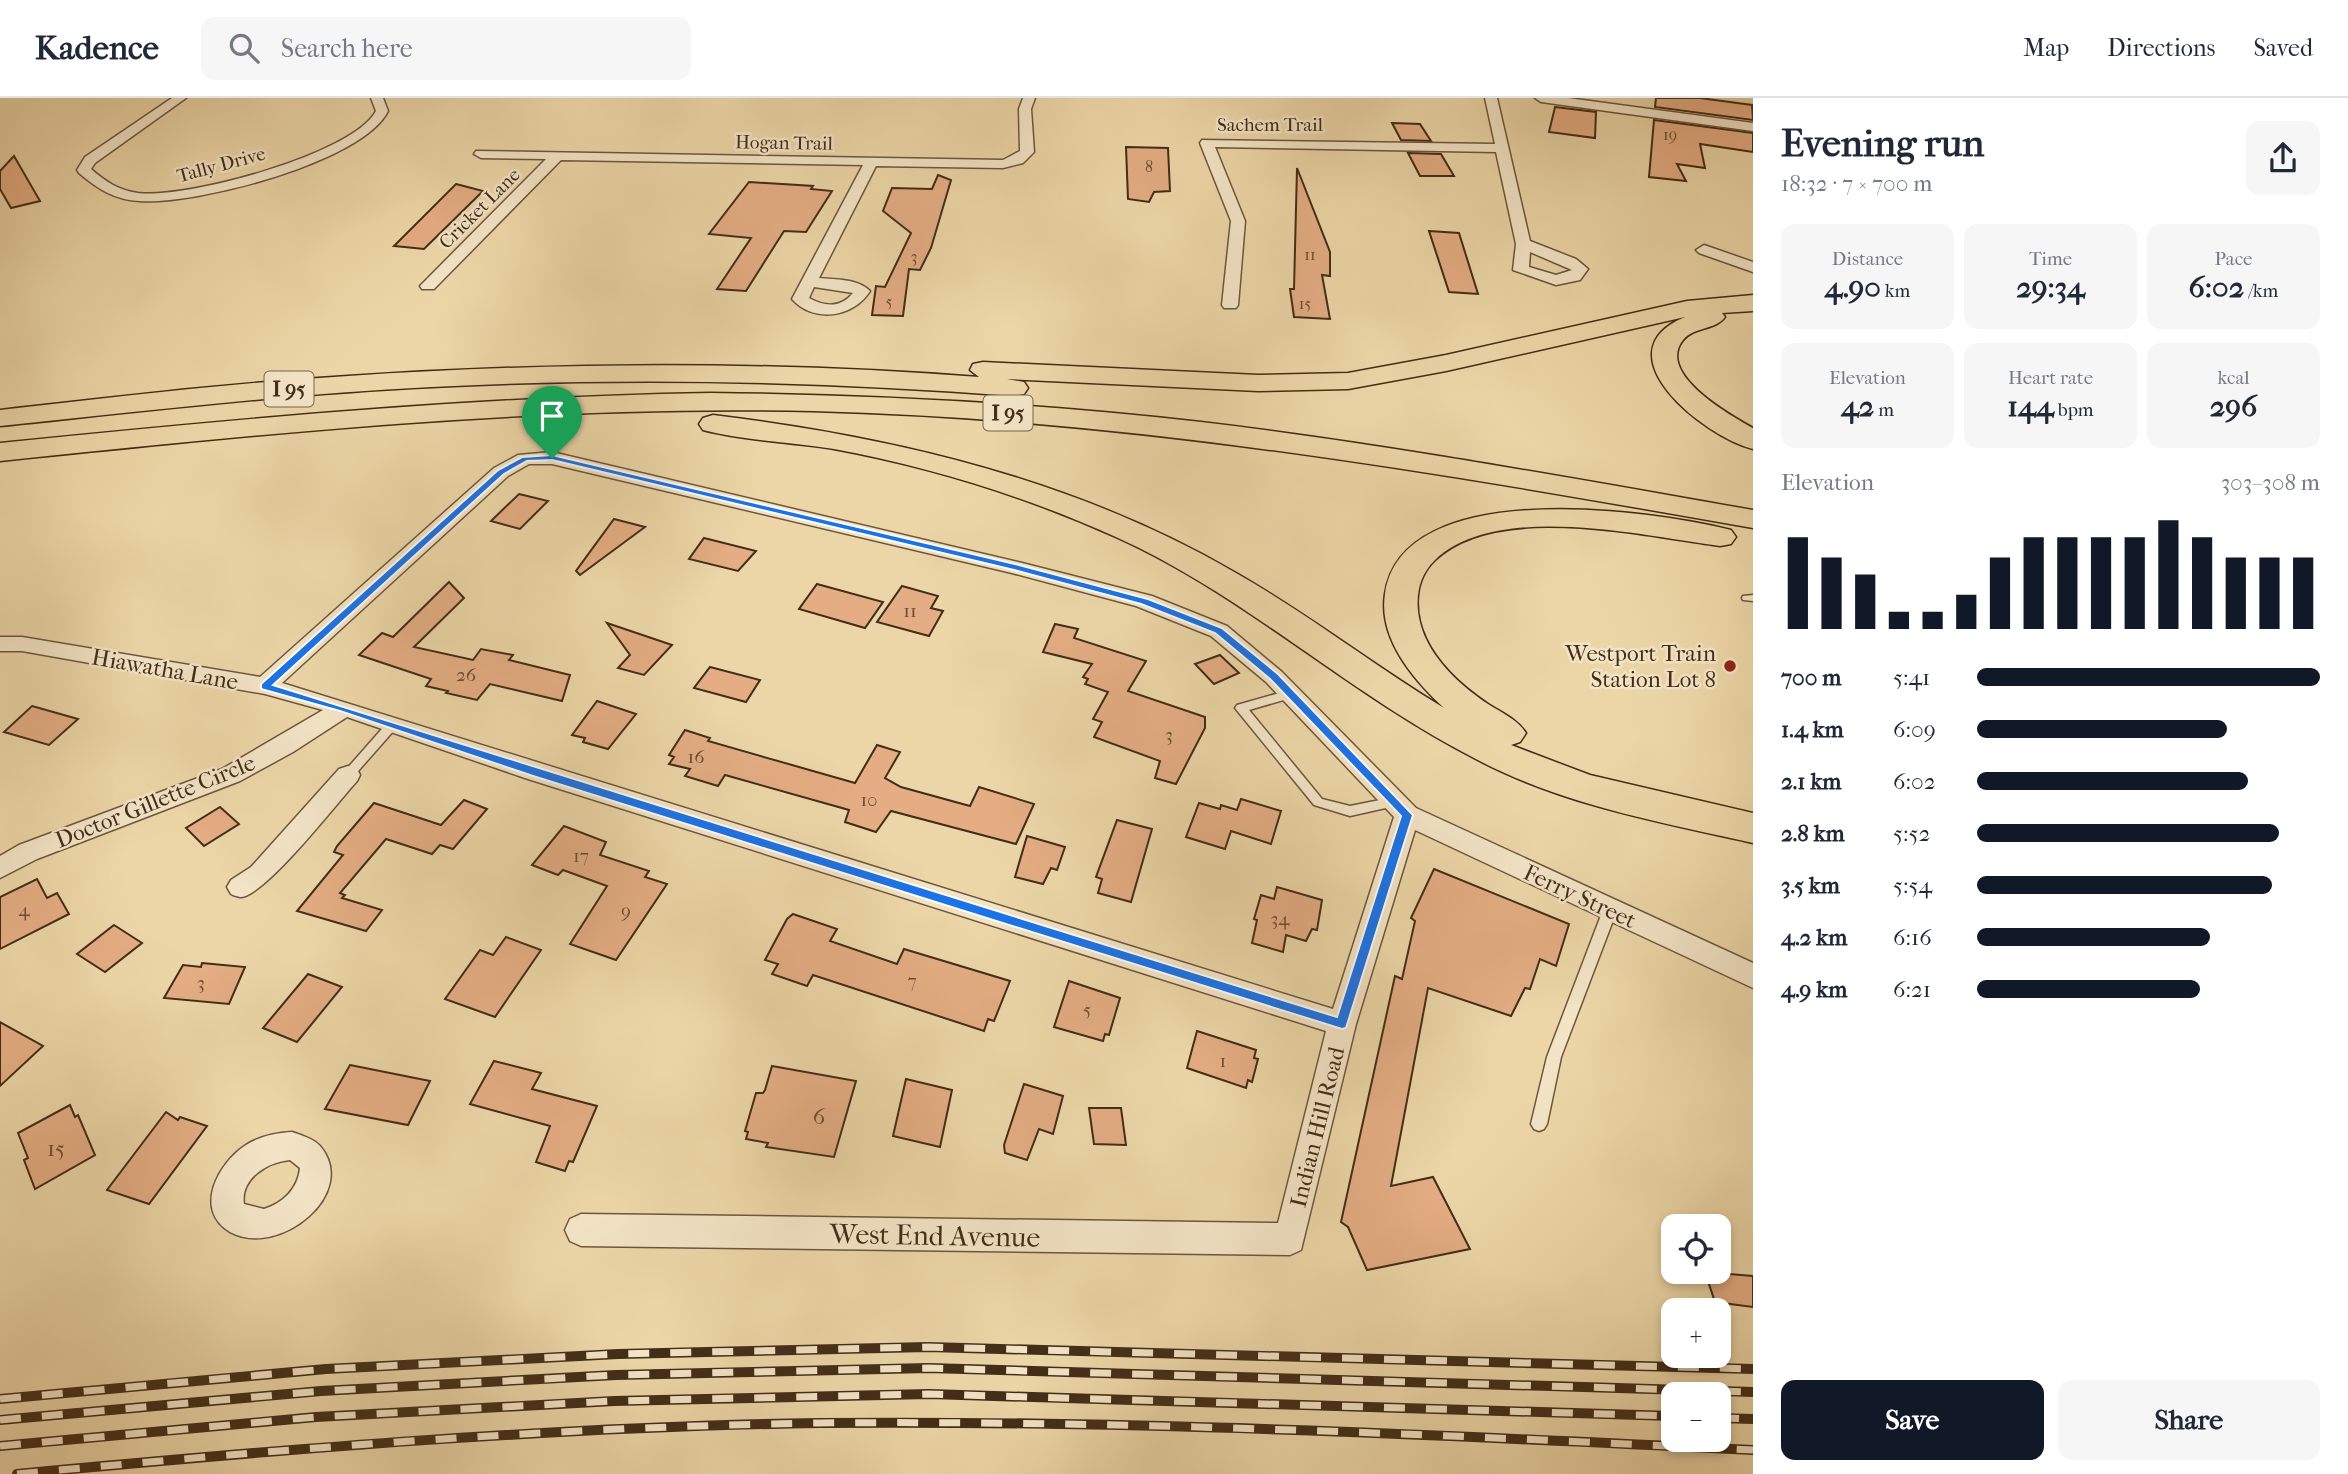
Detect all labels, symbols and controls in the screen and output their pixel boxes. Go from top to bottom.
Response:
search box [201,17,691,80]
text: Kadence [35,29,159,68]
icon: search [225,29,263,67]
text: Search here [281,33,413,64]
text: Map [2023,34,2069,62]
text: Directions [2107,34,2215,62]
text: Saved [2253,34,2313,62]
street label: Sachem Trail [1217,114,1323,136]
text: Evening run [1781,121,1984,166]
button: share [2246,121,2320,195]
house number: 19 [1663,125,1677,144]
street label: Hogan Trail [735,131,833,155]
street label: Tally Drive [175,143,268,187]
house number: 8 [1145,157,1153,176]
street label: Cricket Lane [435,164,525,254]
text: 18:32 · 7 × 700 m [1781,170,1932,197]
house number: 11 [1304,245,1316,264]
house number: 3 [911,247,917,266]
text: Distance [1832,248,1903,270]
text: Time [2029,248,2072,270]
text: Pace [2215,248,2252,270]
text: 4.90 [1825,270,1881,305]
text: 29:34 [2016,270,2085,305]
text: 6:02 [2189,270,2244,305]
text: km [1881,280,1910,302]
text: /km [2244,280,2278,302]
house number: 5 [886,292,893,311]
house number: 15 [1299,294,1311,313]
text: Elevation [1829,367,1906,389]
text: Heart rate [2008,367,2093,389]
text: kcal [2218,367,2249,389]
road number: I 95 [264,372,314,406]
pin [522,386,582,458]
text: 42 [1841,389,1874,424]
text: 144 [2007,389,2054,424]
text: 296 [2210,389,2257,424]
road number: I 95 [984,396,1032,430]
icon: arrive [533,397,571,435]
text: m [1874,399,1894,421]
text: bpm [2054,399,2094,421]
text: Elevation [1781,469,1874,496]
text: 303–308 m [2221,469,2320,496]
house number: 11 [903,600,917,622]
place label: Westport Train Station Lot 8 [1564,640,1717,693]
street label: Hiawatha Lane [89,643,240,696]
marker: Westport Train Station Lot 8 [1722,658,1738,674]
house number: 26 [456,664,477,686]
text: 700 m [1781,664,1841,691]
text: 5:41 [1893,664,1930,691]
text: 1.4 km [1781,716,1844,743]
text: 6:09 [1893,716,1936,743]
house number: 3 [1165,724,1173,746]
house number: 16 [688,746,705,768]
street label: Doctor Gillette Circle [51,749,259,854]
text: 2.1 km [1781,768,1841,795]
text: 6:02 [1893,768,1936,795]
house number: 10 [860,789,878,811]
text: 2.8 km [1781,820,1845,847]
text: 5:52 [1893,820,1930,847]
house number: 17 [573,845,589,867]
street label: Ferry Street [1519,859,1640,934]
text: 3.5 km [1781,872,1840,899]
text: 5:54 [1893,872,1932,899]
house number: 4 [18,899,30,921]
house number: 9 [621,900,631,922]
house number: 34 [1270,908,1290,930]
text: 4.2 km [1781,924,1847,951]
text: 6:16 [1893,924,1932,951]
house number: 7 [907,970,917,992]
house number: 3 [197,972,205,994]
text: 4.9 km [1781,976,1847,1003]
text: 6:21 [1893,976,1931,1003]
house number: 5 [1083,999,1091,1021]
street label: Indian Hill Road [1285,1044,1351,1210]
house number: 1 [1220,1050,1226,1072]
house number: 6 [813,1103,826,1130]
house number: 15 [47,1135,65,1162]
map controls [1661,1214,1731,1452]
button: locate [1661,1214,1731,1284]
street label: West End Avenue [828,1217,1041,1254]
button: + [1661,1298,1731,1368]
button: Save [1781,1380,2044,1460]
button: Share [2058,1380,2320,1460]
button: − [1661,1382,1731,1452]

